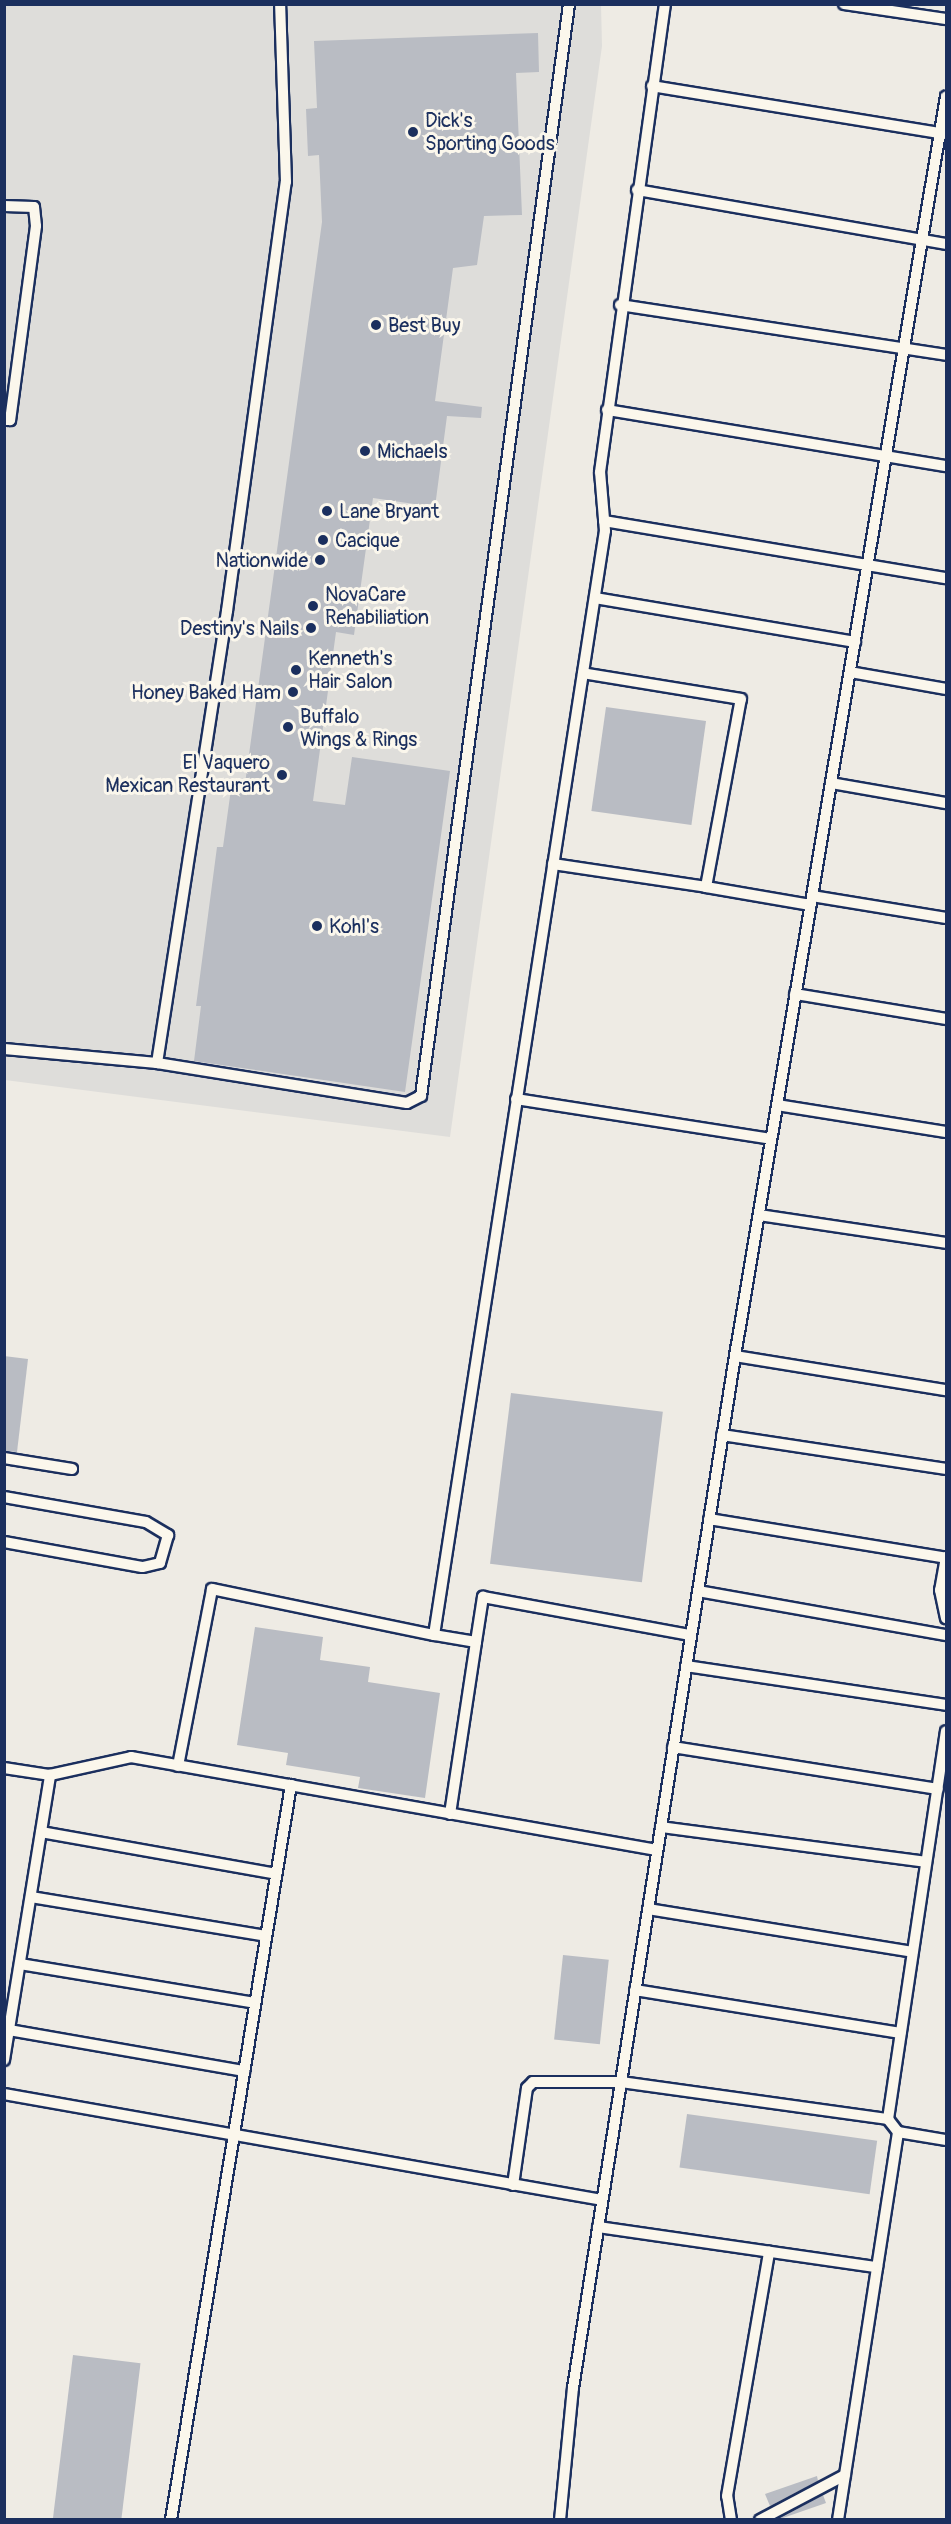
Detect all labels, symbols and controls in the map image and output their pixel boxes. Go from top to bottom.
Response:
place label: Dick's Sporting Goods [425,108,555,155]
marker: Dick's Sporting Goods [406,125,420,139]
place label: Best Buy [388,313,460,337]
marker: Best Buy [369,318,383,332]
place label: Michaels [377,439,447,463]
marker: Michaels [358,444,372,458]
place label: Lane Bryant [339,499,439,523]
marker: Lane Bryant [320,504,334,518]
place label: Cacique [335,528,400,552]
marker: Cacique [316,533,330,547]
place label: Nationwide [215,548,308,572]
marker: Nationwide [313,553,327,567]
place label: NovaCare Rehabiliation [325,582,429,629]
marker: NovaCare Rehabiliation [306,599,320,613]
place label: Destiny's Nails [180,616,299,640]
marker: Destiny's Nails [304,621,318,635]
place label: Kenneth's Hair Salon [308,646,393,693]
marker: Kenneth's Hair Salon [289,663,303,677]
place label: Honey Baked Ham [131,680,281,704]
marker: Honey Baked Ham [286,685,300,699]
place label: Buffalo Wings & Rings [300,704,417,751]
marker: Buffalo Wings & Rings [281,720,295,734]
place label: El Vaquero Mexican Restaurant [105,751,270,798]
marker: El Vaquero Mexican Restaurant [275,768,289,782]
place label: Kohl's [329,914,379,938]
marker: Kohl's [310,919,324,933]

